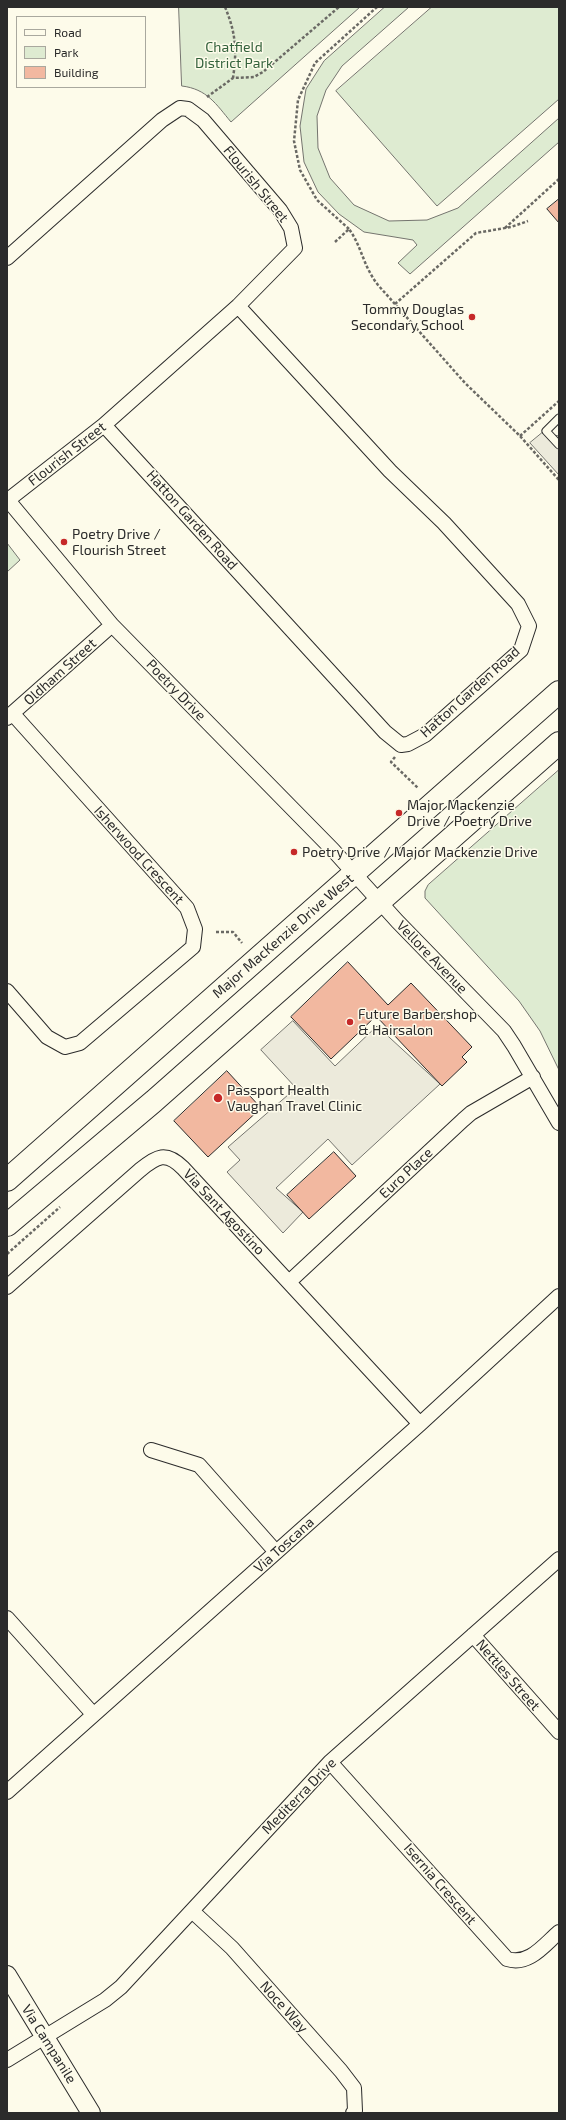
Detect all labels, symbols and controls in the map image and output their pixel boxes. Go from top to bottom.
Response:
legend [16,16,146,88]
text: Road [54,25,82,39]
park label: Chatfield District Park [195,39,273,72]
text: Park [54,45,79,59]
text: Building [54,65,98,79]
street label: Flourish Street [220,142,292,226]
place label: Tommy Douglas Secondary School [351,301,464,334]
marker: Tommy Douglas Secondary School [467,312,477,322]
street label: Flourish Street [25,418,109,490]
street label: Hatton Garden Road [143,467,241,573]
place label: Poetry Drive / Flourish Street [72,526,166,558]
marker: Poetry Drive / Flourish Street [59,537,69,547]
street label: Oldham Street [20,635,100,709]
street label: Hatton Garden Road [417,643,523,741]
street label: Poetry Drive [143,656,209,724]
place label: Major Mackenzie Drive / Poetry Drive [407,797,532,830]
street label: Isherwood Crescent [90,802,188,908]
marker: Major Mackenzie Drive / Poetry Drive [394,808,404,818]
place label: Poetry Drive / Major Mackenzie Drive [302,844,538,860]
marker: Poetry Drive / Major Mackenzie Drive [289,847,299,857]
street label: Major MacKenzie Drive West [209,870,357,1002]
street label: Vellore Avenue [393,917,471,997]
place label: Future Barbershop & Hairsalon [358,1006,477,1038]
marker: Future Barbershop & Hairsalon [345,1017,355,1027]
place label: Passport Health Vaughan Travel Clinic [227,1082,362,1114]
marker: Passport Health Vaughan Travel Clinic [212,1092,224,1104]
street label: Euro Place [376,1144,436,1202]
street label: Via Sant Agostino [180,1166,268,1258]
street label: Via Toscana [251,1514,317,1576]
street label: Nettles Street [473,1636,543,1714]
street label: Mediterra Drive [258,1754,340,1838]
street label: Isernia Crescent [400,1840,480,1928]
street label: Noce Way [257,1978,311,2036]
street label: Via Campanile [18,2001,80,2087]

